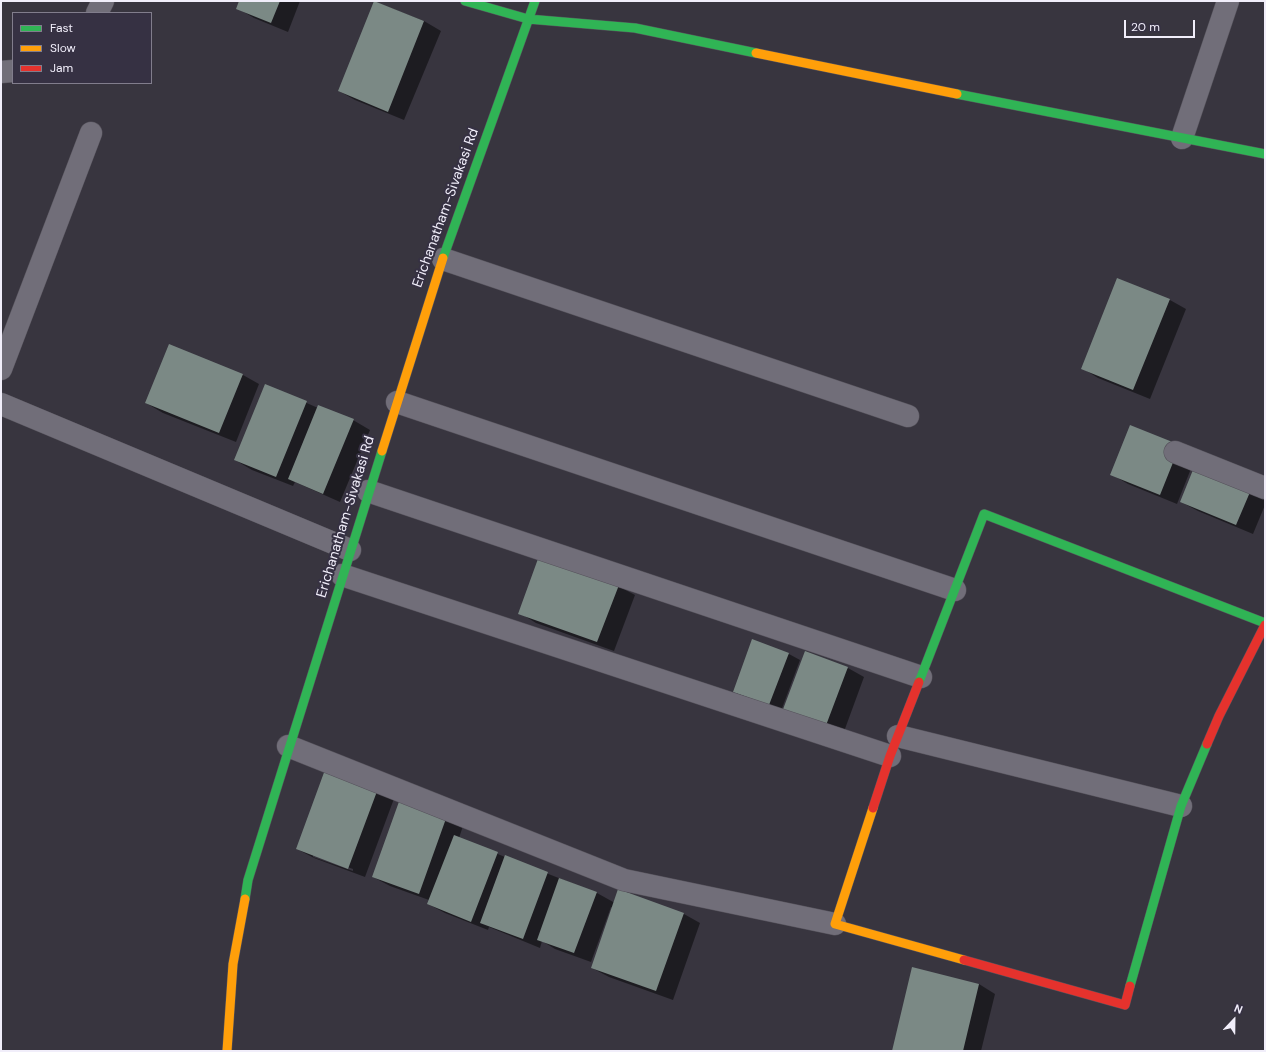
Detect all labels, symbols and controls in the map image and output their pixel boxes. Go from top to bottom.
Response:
legend [12,12,152,84]
scale bar [1126,12,1197,38]
text: 20 m [1131,19,1160,35]
text: Fast [50,20,73,36]
text: Slow [50,40,76,56]
text: Jam [50,60,73,76]
street label: Erichanatham-Sivakasi Rd [409,126,483,290]
street label: Erichanatham-Sivakasi Rd [313,434,379,600]
north arrow [1214,1000,1254,1040]
text: N [1232,1001,1245,1017]

